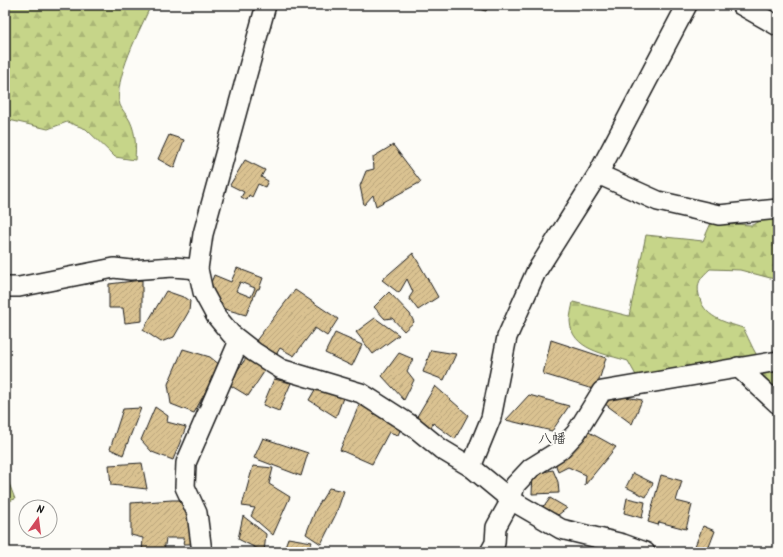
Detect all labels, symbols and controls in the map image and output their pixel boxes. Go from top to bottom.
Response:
district label: 八幡 [538,428,566,450]
north arrow [18,499,58,539]
text: N [35,501,46,520]

